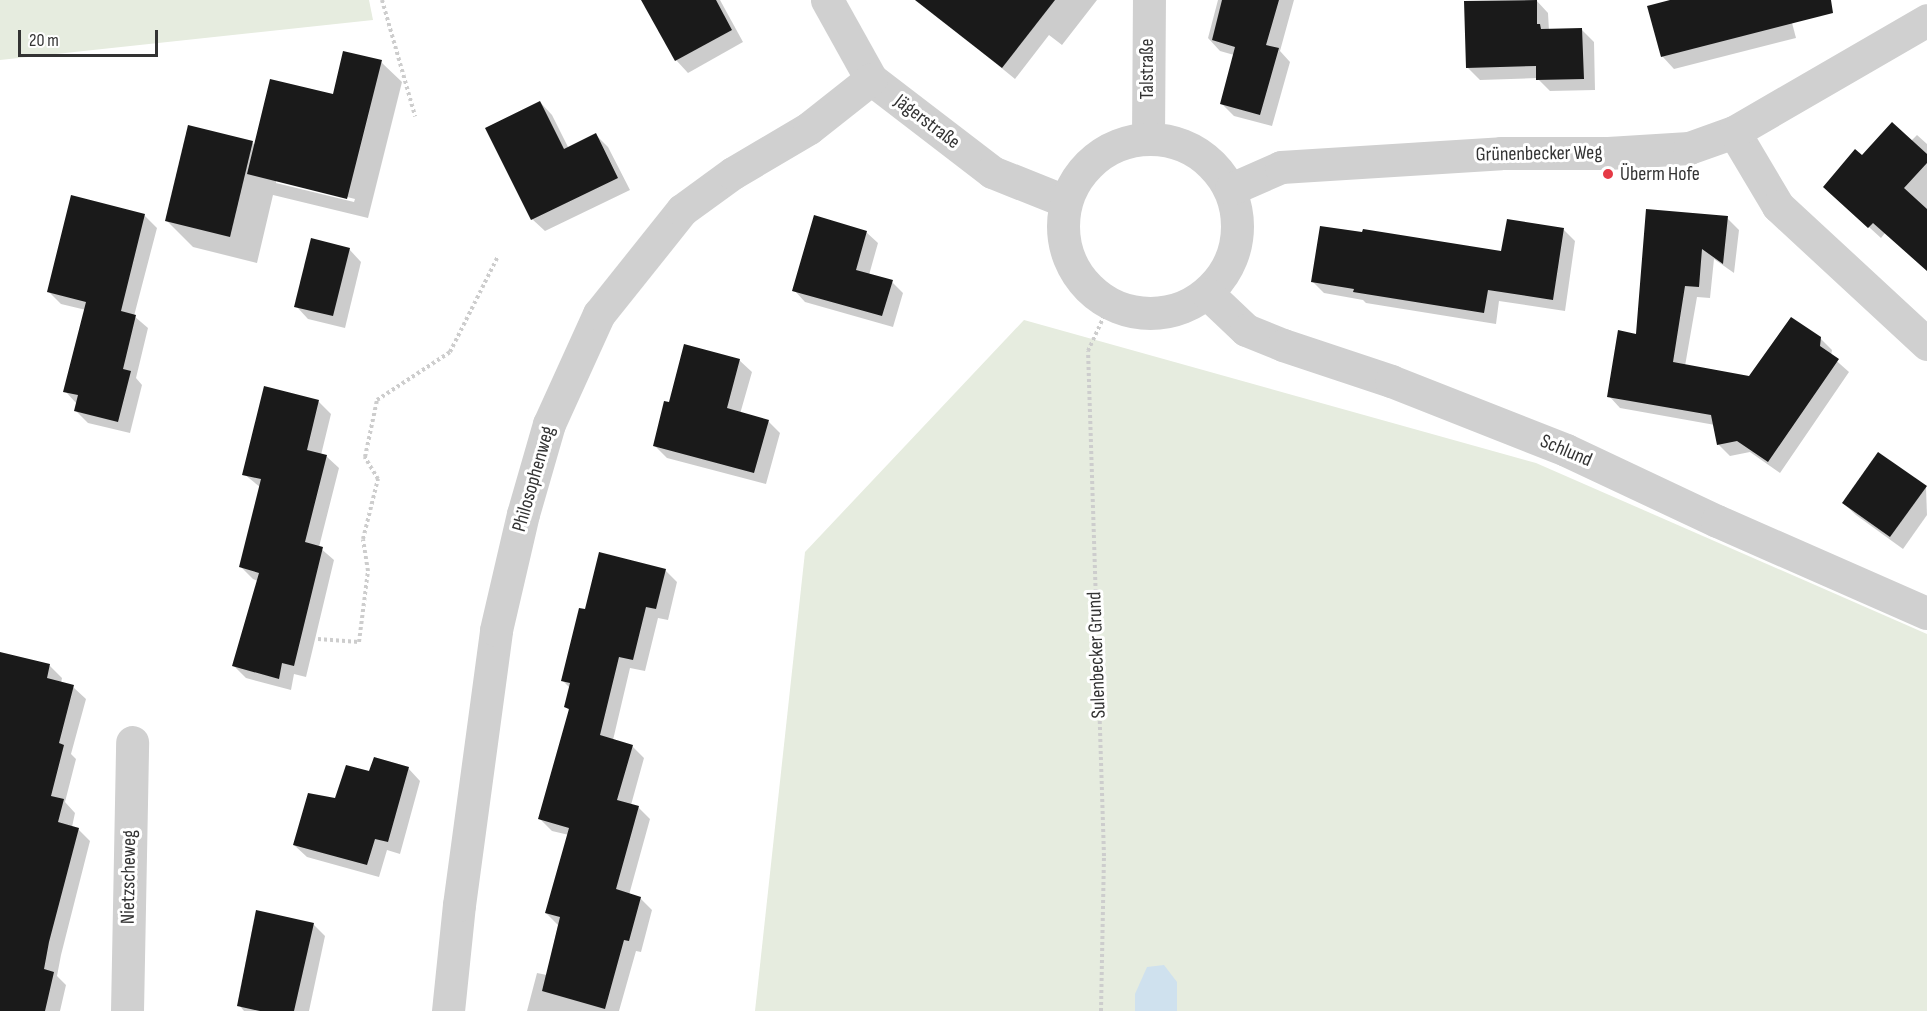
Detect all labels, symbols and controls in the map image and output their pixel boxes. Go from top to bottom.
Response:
scale bar [21,18,160,56]
text: 20 m [29,30,59,51]
street label: Talstraße [1135,38,1159,100]
street label: Jägerstraße [889,90,965,154]
street label: Grünenbecker Weg [1476,141,1602,167]
place label: Überm Hofe [1620,162,1700,186]
marker: Überm Hofe [1601,167,1615,181]
street label: Philosophenweg [507,423,561,535]
street label: Schlund [1536,429,1596,473]
street label: Sulenbecker Grund [1083,591,1111,719]
street label: Nietzscheweg [116,830,142,924]

